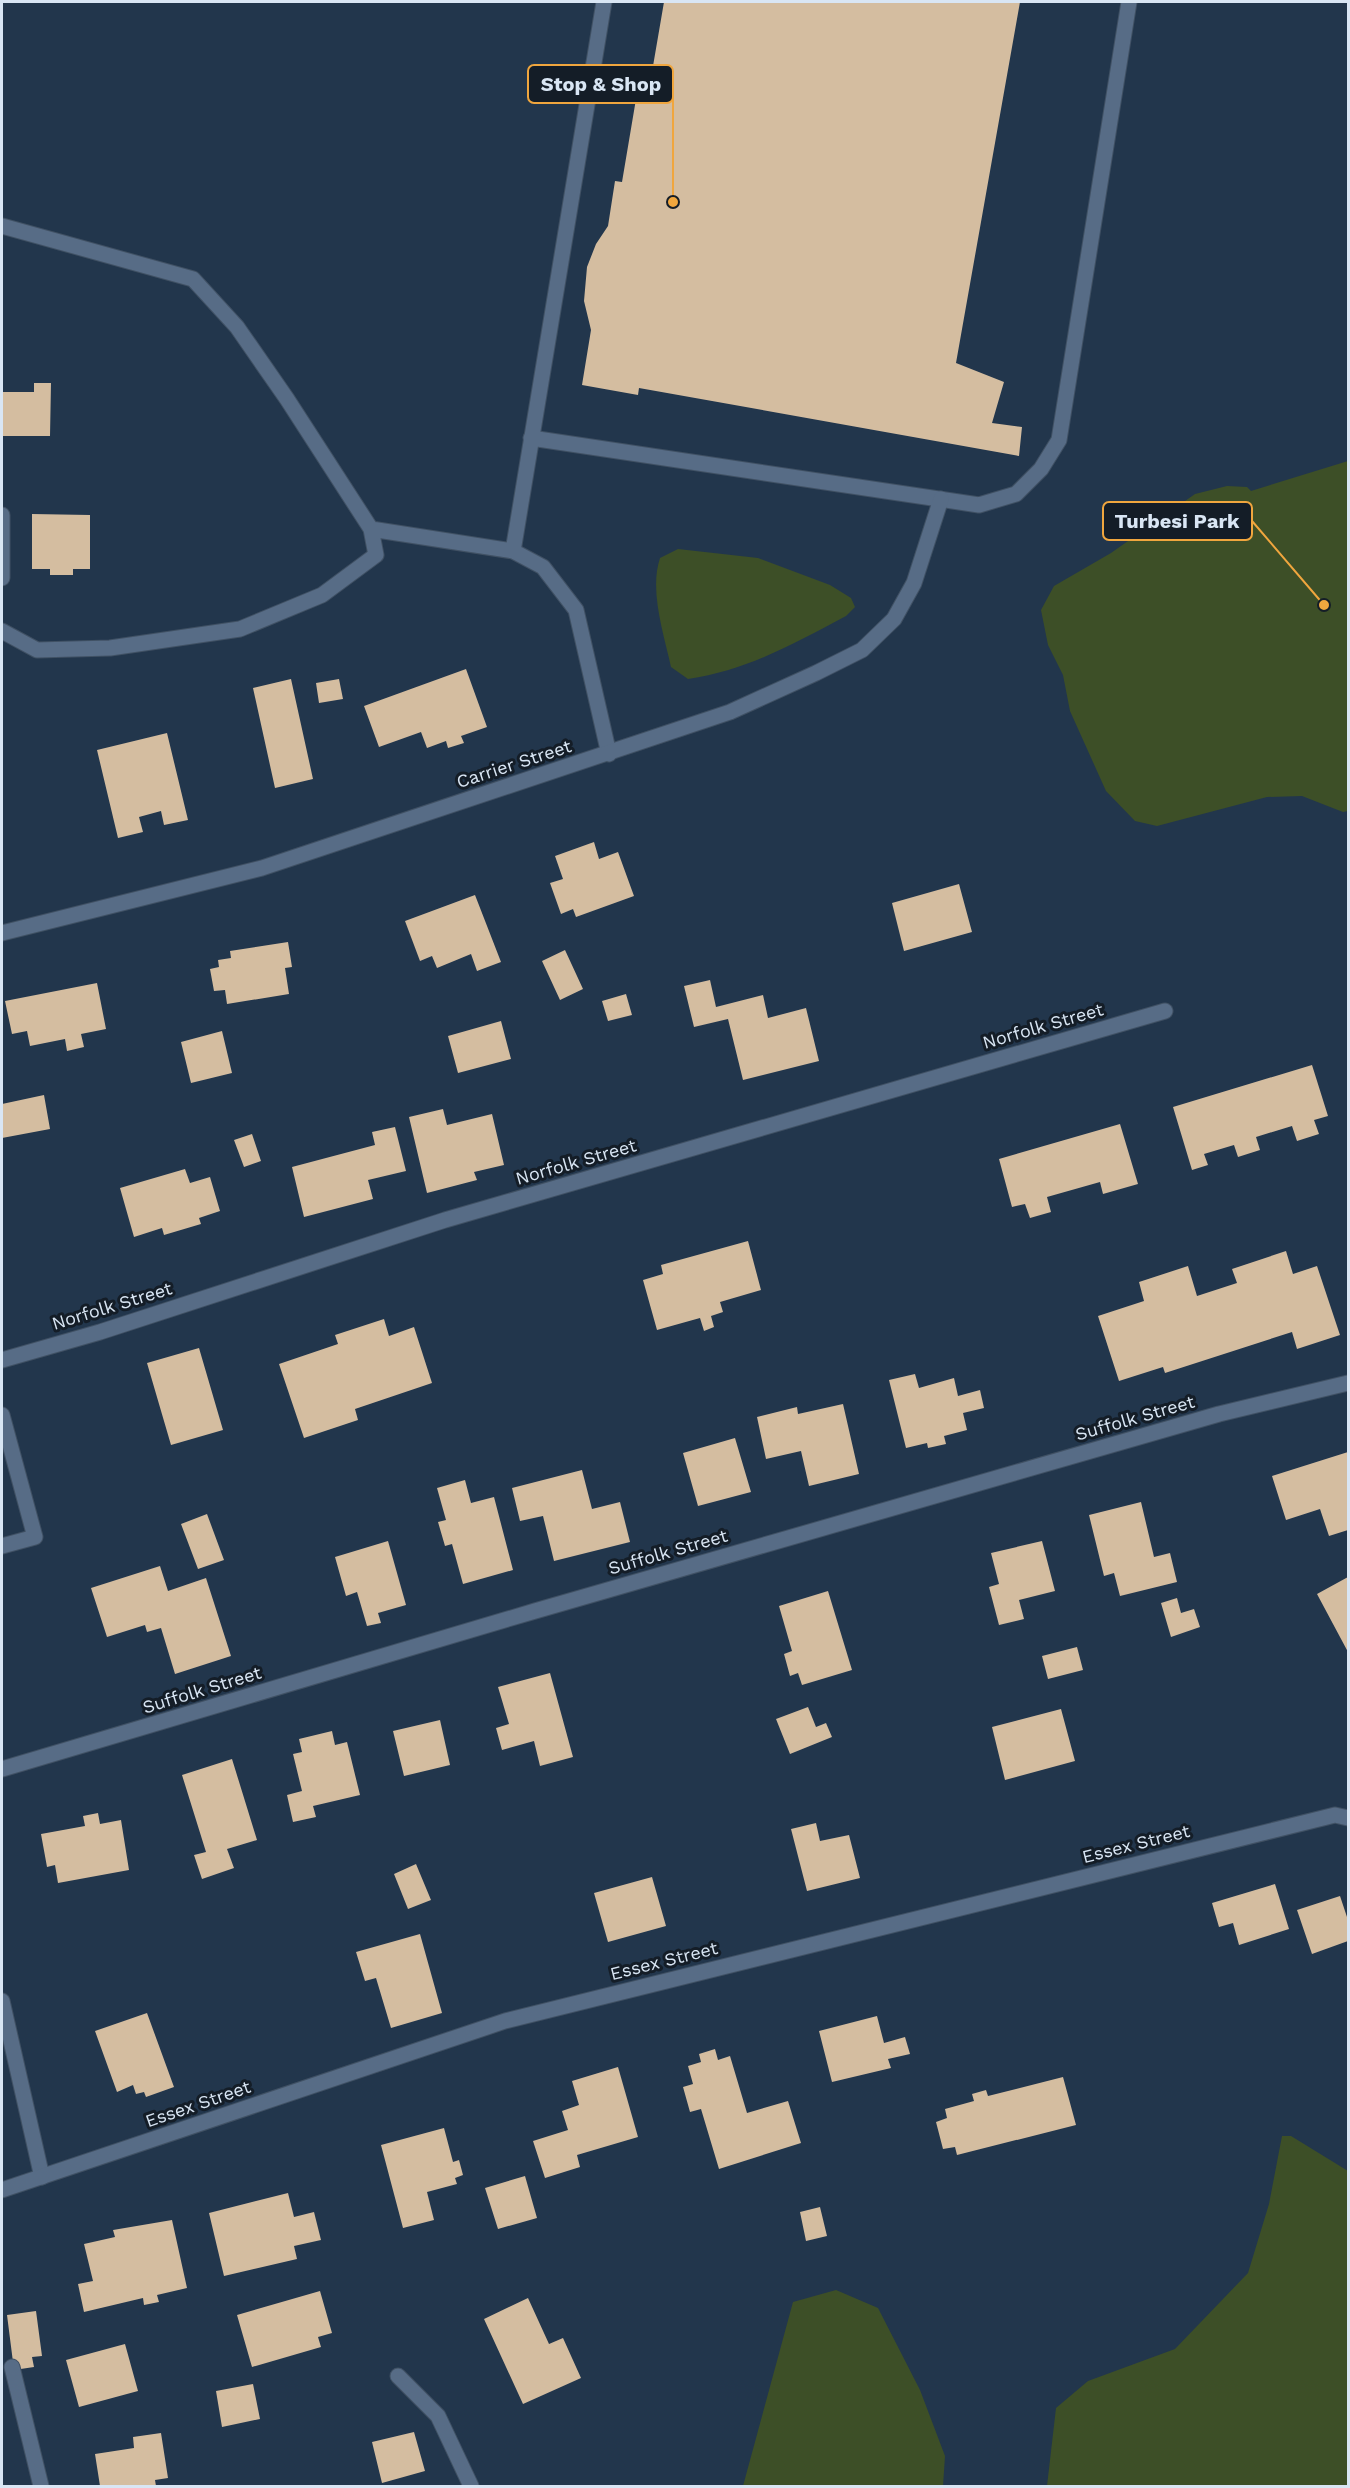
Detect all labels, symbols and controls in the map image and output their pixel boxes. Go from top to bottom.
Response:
callout: Stop & Shop [528,65,673,103]
text: Stop & Shop [541,72,661,96]
callout: Turbesi Park [1103,502,1252,540]
text: Turbesi Park [1114,509,1240,533]
street label: Carrier Street [454,735,574,792]
street label: Norfolk Street [980,998,1106,1053]
street label: Norfolk Street [513,1134,639,1189]
street label: Norfolk Street [49,1277,175,1334]
street label: Suffolk Street [1073,1390,1197,1445]
street label: Suffolk Street [606,1524,730,1579]
street label: Suffolk Street [140,1661,264,1718]
street label: Essex Street [1080,1820,1192,1867]
street label: Essex Street [608,1937,720,1984]
street label: Essex Street [142,2076,254,2131]

